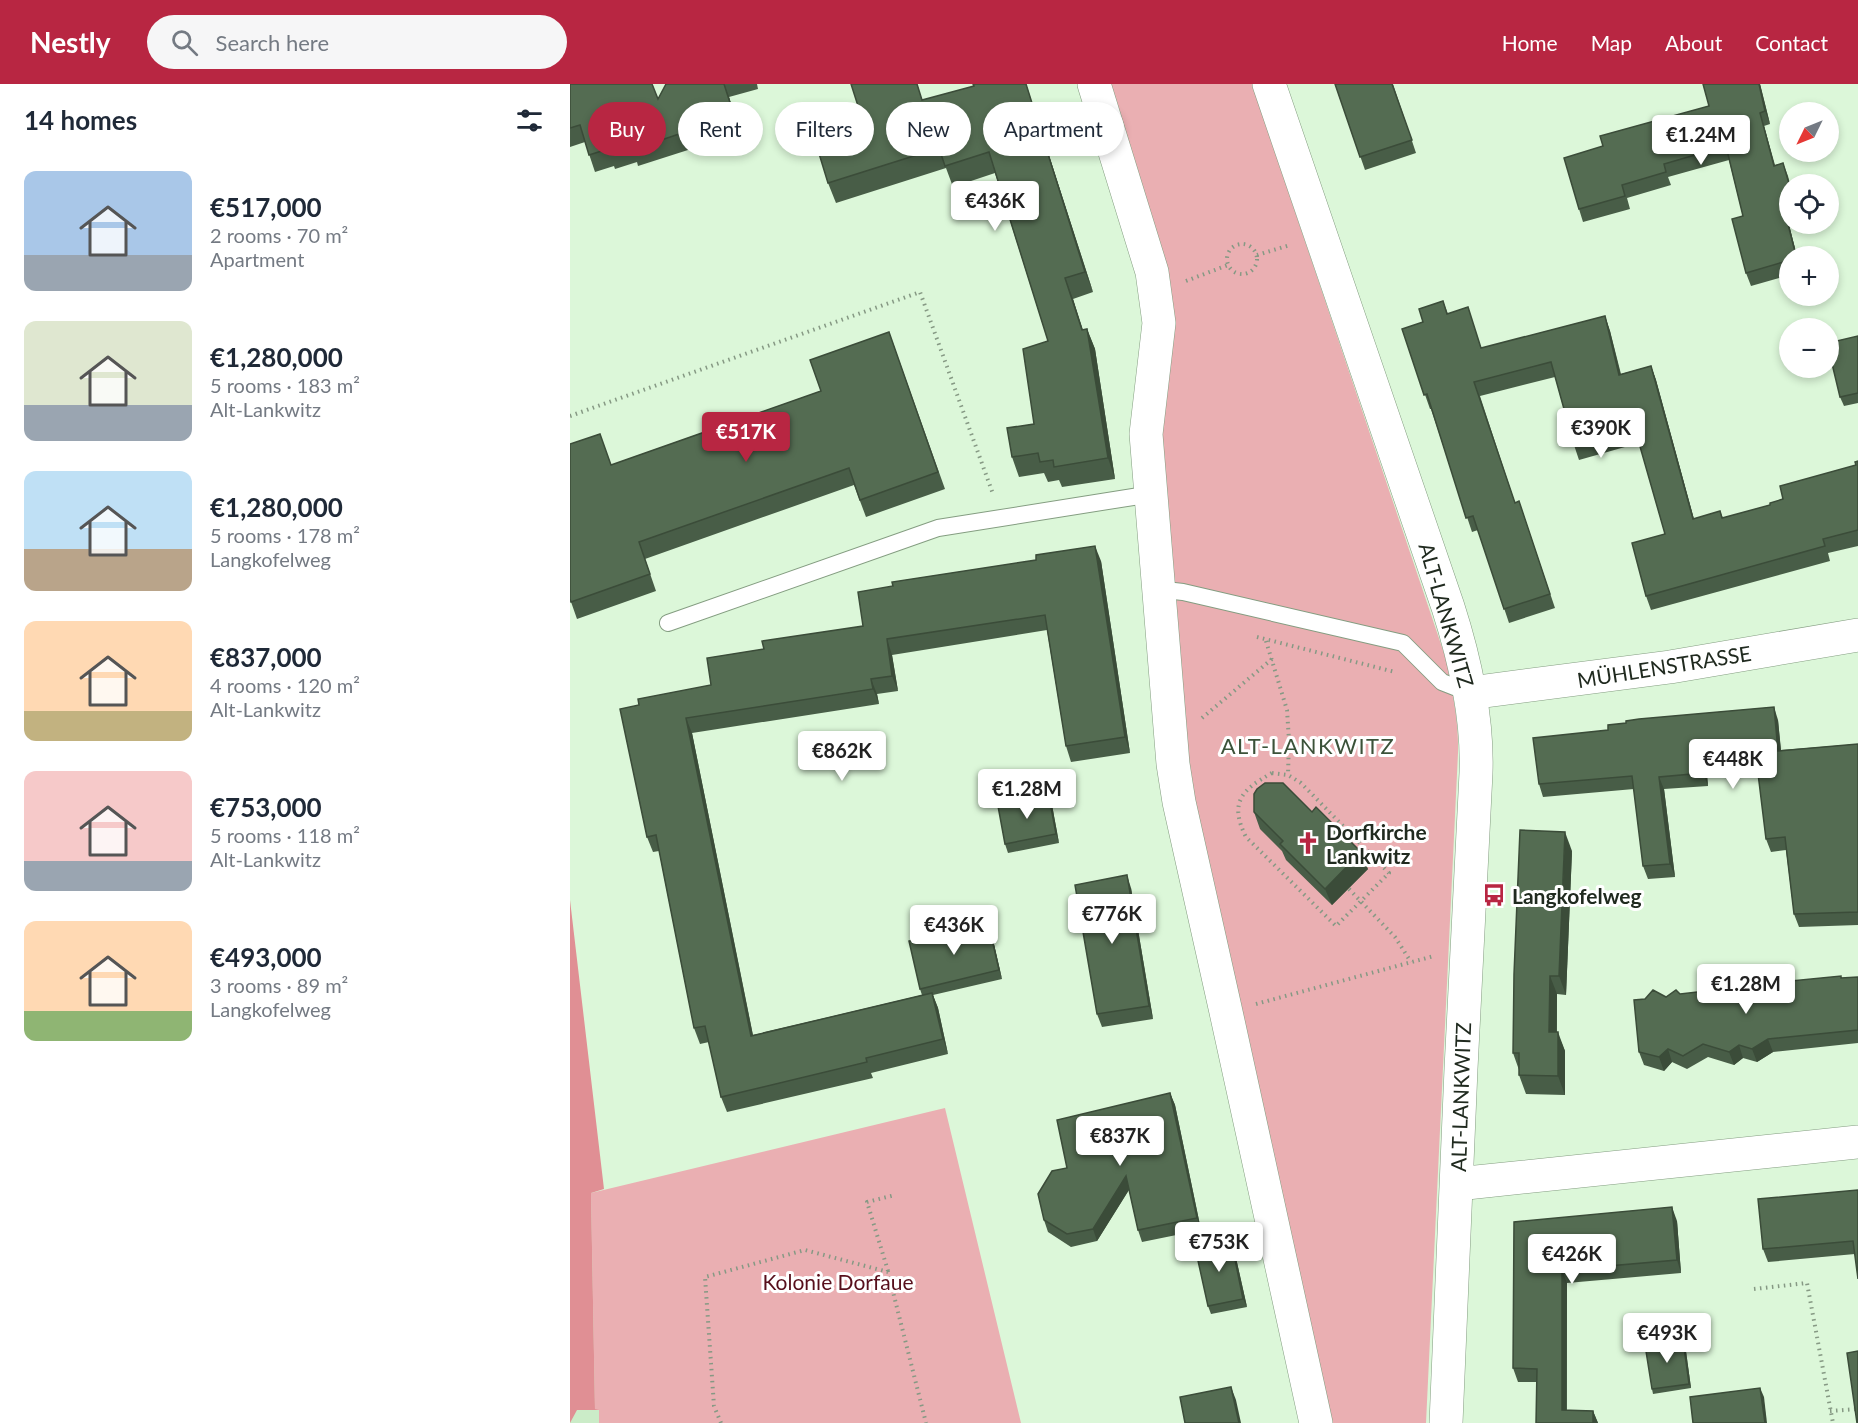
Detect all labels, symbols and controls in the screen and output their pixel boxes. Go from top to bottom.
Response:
search box [147,15,567,69]
text: Nestly [30,25,111,59]
icon: search [168,26,201,59]
text: Search here [216,29,329,56]
text: Home [1502,30,1558,55]
text: Map [1591,30,1632,55]
text: About [1665,30,1722,55]
text: Contact [1755,30,1828,55]
chip: Buy [588,102,666,156]
chip: Rent [678,102,763,156]
chip: Filters [775,102,874,156]
chip: New [886,102,971,156]
chip: Apartment [983,102,1124,156]
north arrow [1779,102,1839,162]
map controls [1779,102,1839,378]
text: 14 homes [24,104,137,136]
icon: filters [513,104,546,137]
pin: €1.24M [1652,115,1750,166]
text: €1.24M [1666,122,1736,146]
button: locate [1779,174,1839,234]
pin: €436K [953,181,1037,232]
text: €436K [965,188,1025,212]
text: €517,000 [210,191,322,223]
icon: home [72,195,144,267]
text: 2 rooms · 70 m² [210,223,348,247]
button: + [1779,246,1839,306]
text: Apartment [210,247,304,271]
button: − [1779,318,1839,378]
text: €1,280,000 [210,341,343,373]
icon: home [72,345,144,417]
text: 5 rooms · 183 m² [210,373,360,397]
text: Alt-Lankwitz [210,397,321,421]
pin: €390K [1559,408,1643,459]
pin: €517K [704,412,788,463]
text: €390K [1571,415,1631,439]
text: €517K [716,419,776,443]
text: €1,280,000 [210,491,343,523]
icon: home [72,495,144,567]
text: 5 rooms · 178 m² [210,523,360,547]
street label: ALT-LANKWITZ [1414,540,1480,690]
text: Langkofelweg [210,547,331,571]
street label: MÜHLENSTRASSE [1575,640,1753,692]
text: €837,000 [210,641,322,673]
icon: home [72,645,144,717]
text: 4 rooms · 120 m² [210,673,360,697]
text: Alt-Lankwitz [210,697,321,721]
pin: €862K [800,731,884,782]
district label: ALT-LANKWITZ [1221,732,1395,759]
text: €862K [812,738,872,762]
pin: €448K [1691,739,1775,790]
text: €448K [1703,746,1763,770]
pin: €1.28M [978,769,1076,820]
text: €1.28M [992,776,1062,800]
text: €753,000 [210,791,322,823]
icon: home [72,795,144,867]
place label: Dorfkirche Lankwitz [1326,819,1427,868]
text: 5 rooms · 118 m² [210,823,360,847]
church icon: Dorfkirche Lankwitz [1295,830,1321,856]
text: Alt-Lankwitz [210,847,321,871]
bus stop icon: Langkofelweg [1481,882,1507,908]
place label: Langkofelweg [1512,883,1642,908]
pin: €776K [1070,894,1154,945]
text: €776K [1082,901,1142,925]
pin: €436K [912,905,996,956]
text: €436K [924,912,984,936]
text: €493,000 [210,941,322,973]
icon: home [72,945,144,1017]
pin: €1.28M [1697,964,1795,1015]
text: €1.28M [1711,971,1781,995]
text: 3 rooms · 89 m² [210,973,348,997]
text: Langkofelweg [210,997,331,1021]
street label: ALT-LANKWITZ [1445,1022,1475,1172]
pin: €837K [1078,1116,1162,1167]
text: €837K [1090,1123,1150,1147]
pin: €753K [1177,1222,1261,1273]
text: €753K [1189,1229,1249,1253]
pin: €426K [1530,1234,1614,1285]
text: €426K [1542,1241,1602,1265]
park label: Kolonie Dorfaue [762,1269,914,1294]
pin: €493K [1625,1313,1709,1364]
text: €493K [1637,1320,1697,1344]

